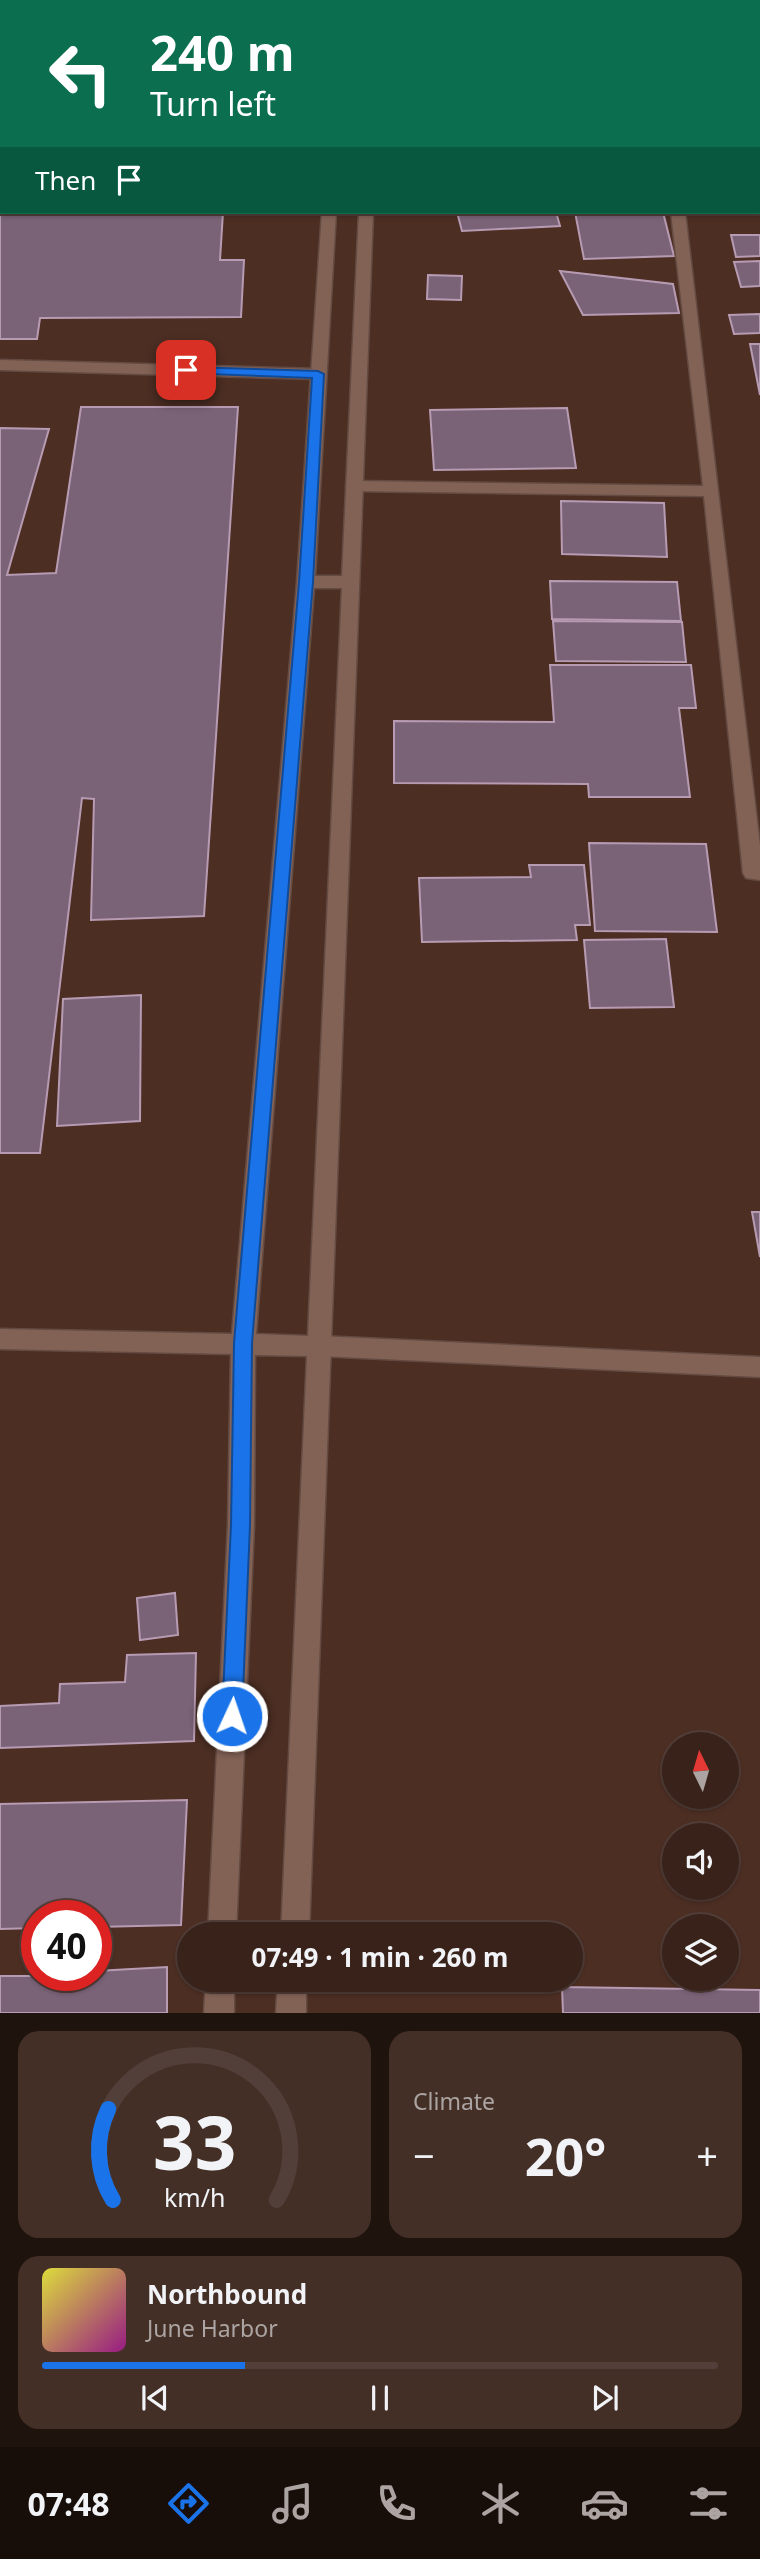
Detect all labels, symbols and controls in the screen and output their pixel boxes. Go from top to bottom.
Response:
text: 240 m [150,19,295,85]
icon: left [35,28,126,119]
text: Turn left [150,82,276,125]
icon: arrive [110,161,148,199]
text: Then [35,162,96,198]
pin [156,340,216,400]
icon: arrive [167,351,205,389]
position arrow [195,1679,269,1753]
north arrow [662,1732,738,1810]
map controls [662,1732,739,1991]
button: sound [662,1823,739,1900]
speed limit sign: 40 [21,1900,112,1991]
button: layers [662,1914,739,1991]
text: 07:49 · 1 min · 260 m [252,1939,508,1975]
text: Climate [413,2085,495,2117]
text: 33 [153,2093,236,2192]
text: 20° [525,2120,606,2191]
text: − [413,2129,435,2181]
text: + [696,2129,718,2181]
text: km/h [164,2180,225,2214]
text: Northbound [147,2276,307,2312]
text: June Harbor [147,2312,278,2344]
icon: previous [136,2379,174,2417]
icon: pause [361,2379,399,2417]
icon: next [586,2379,624,2417]
icon: directions [164,2479,213,2528]
icon: music [268,2479,317,2528]
icon: phone [372,2479,421,2528]
icon: climate [476,2479,525,2528]
icon: car [580,2479,629,2528]
icon: filters [684,2479,733,2528]
text: 07:48 [27,2482,110,2525]

